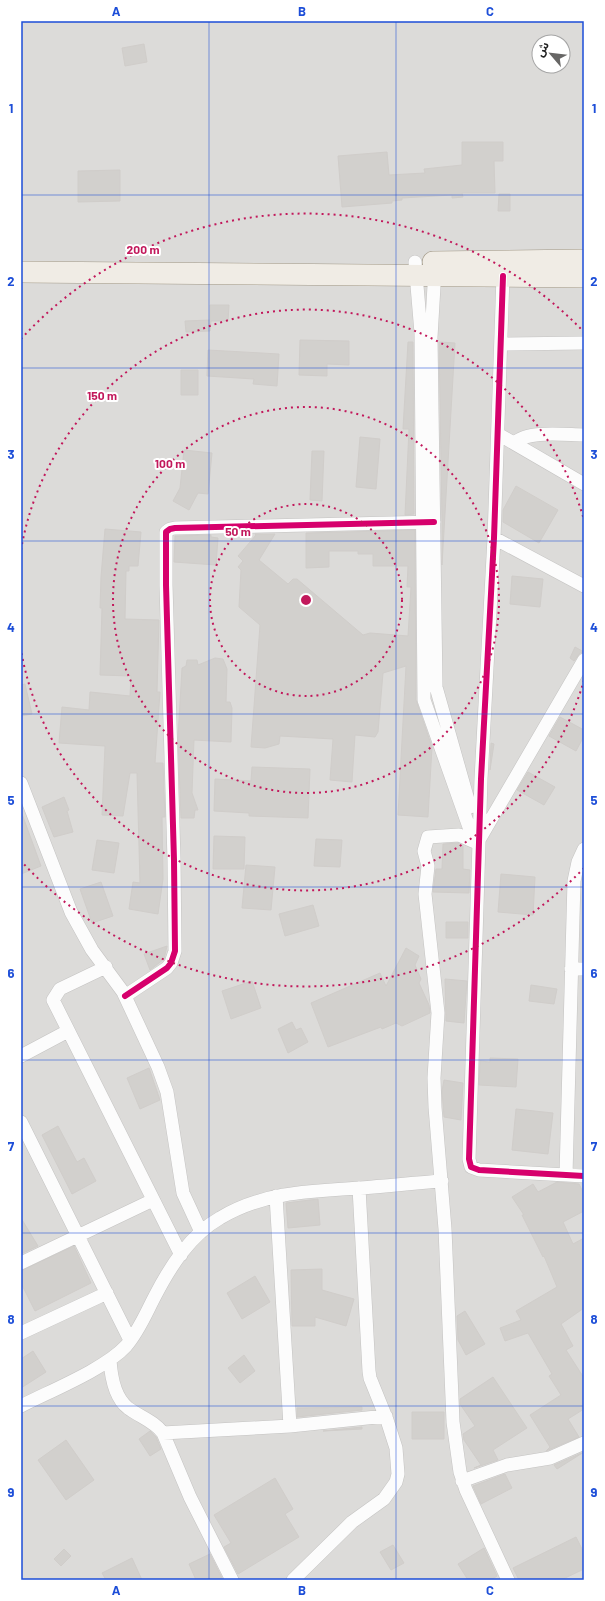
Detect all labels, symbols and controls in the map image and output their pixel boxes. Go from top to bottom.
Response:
text: A [112,3,121,19]
text: B [298,3,306,19]
text: C [486,3,494,19]
north arrow [531,34,571,74]
text: ش [532,39,552,59]
text: 1 [9,100,13,116]
text: 1 [592,100,596,116]
text: 200 m [127,242,159,256]
text: 2 [7,273,15,289]
text: 2 [590,273,598,289]
text: 150 m [87,388,117,402]
text: 3 [7,446,15,462]
text: 3 [590,446,598,462]
text: 100 m [155,456,185,470]
text: 50 m [225,524,251,538]
centre of rings [299,593,313,607]
text: 4 [7,619,15,635]
text: 4 [590,619,598,635]
text: 5 [7,792,15,808]
text: 5 [590,792,598,808]
text: 6 [8,965,15,981]
text: 6 [591,965,598,981]
text: 7 [8,1138,15,1154]
text: 7 [591,1138,598,1154]
text: 8 [7,1311,15,1327]
text: 8 [590,1311,598,1327]
text: 9 [8,1484,15,1500]
text: 9 [591,1484,598,1500]
text: A [112,1582,121,1598]
text: B [298,1582,306,1598]
text: C [486,1582,494,1598]

